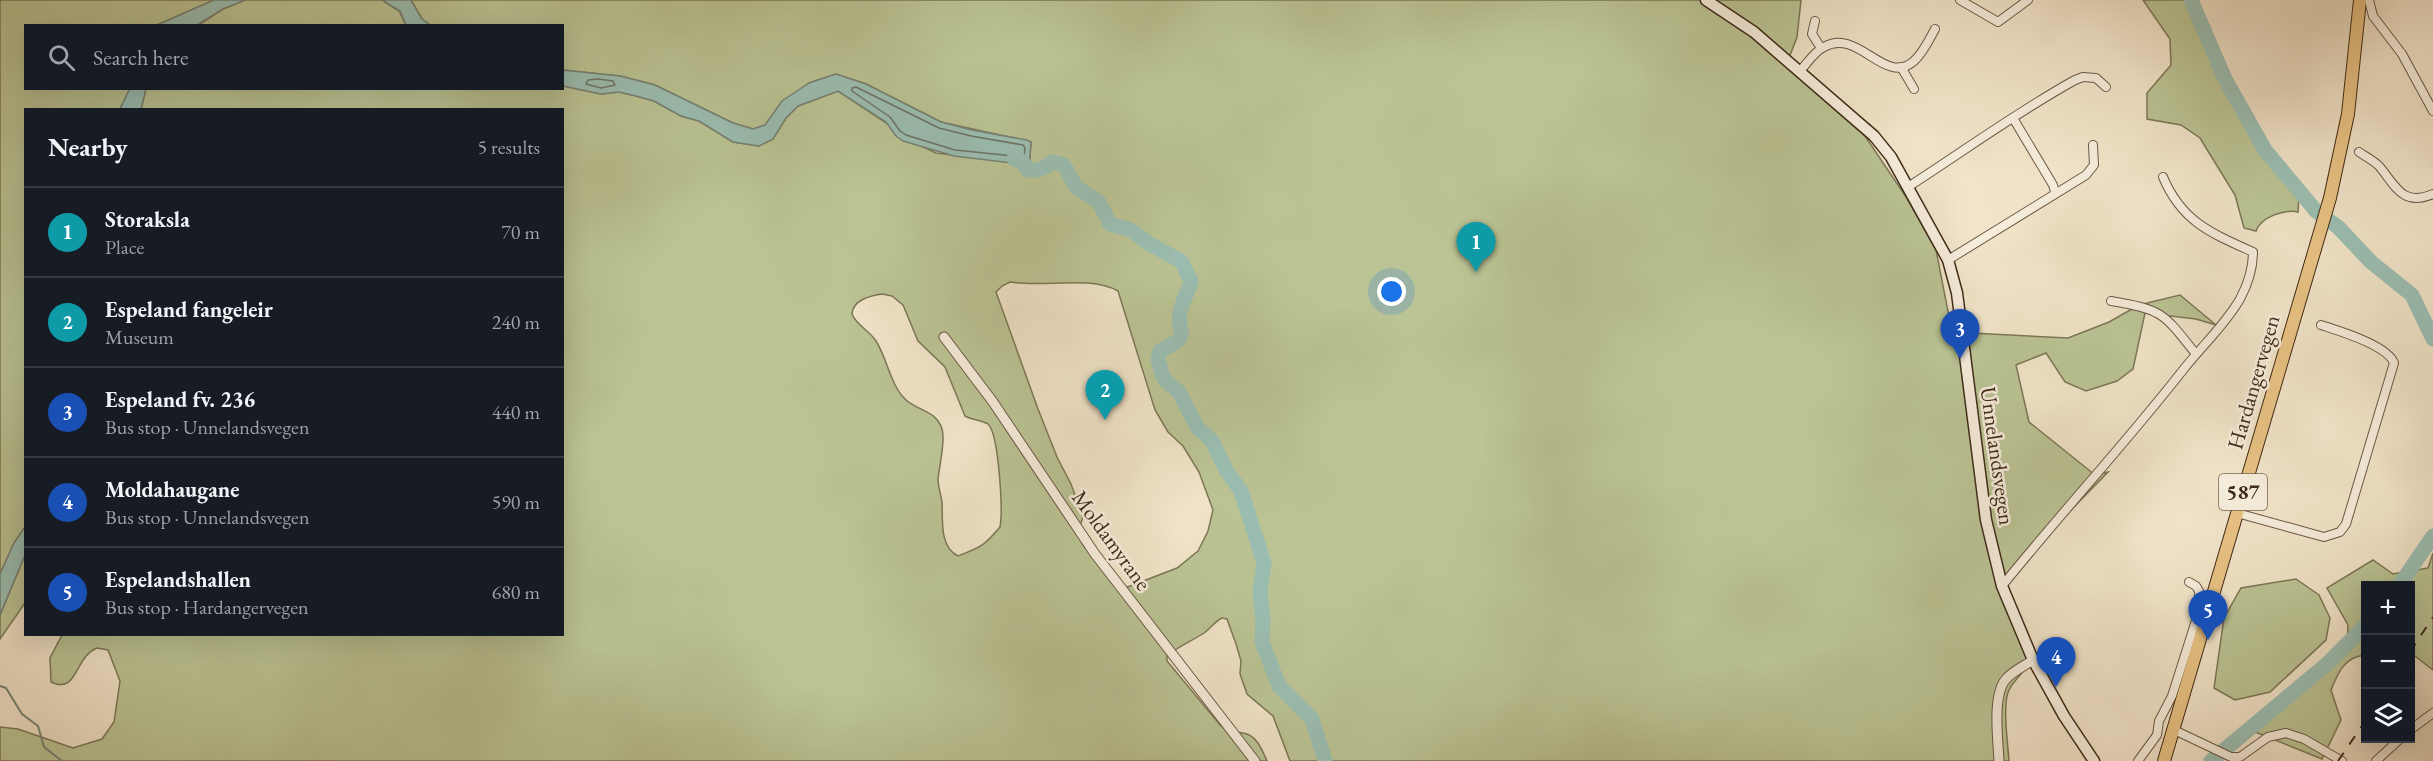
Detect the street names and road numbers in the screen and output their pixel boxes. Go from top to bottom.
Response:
street label: Hardangervegen [2220,311,2287,453]
street label: Unnelandsvegen [1973,385,2022,527]
road number: 587 [2219,474,2267,510]
street label: Moldamyrane [1065,484,1158,597]

